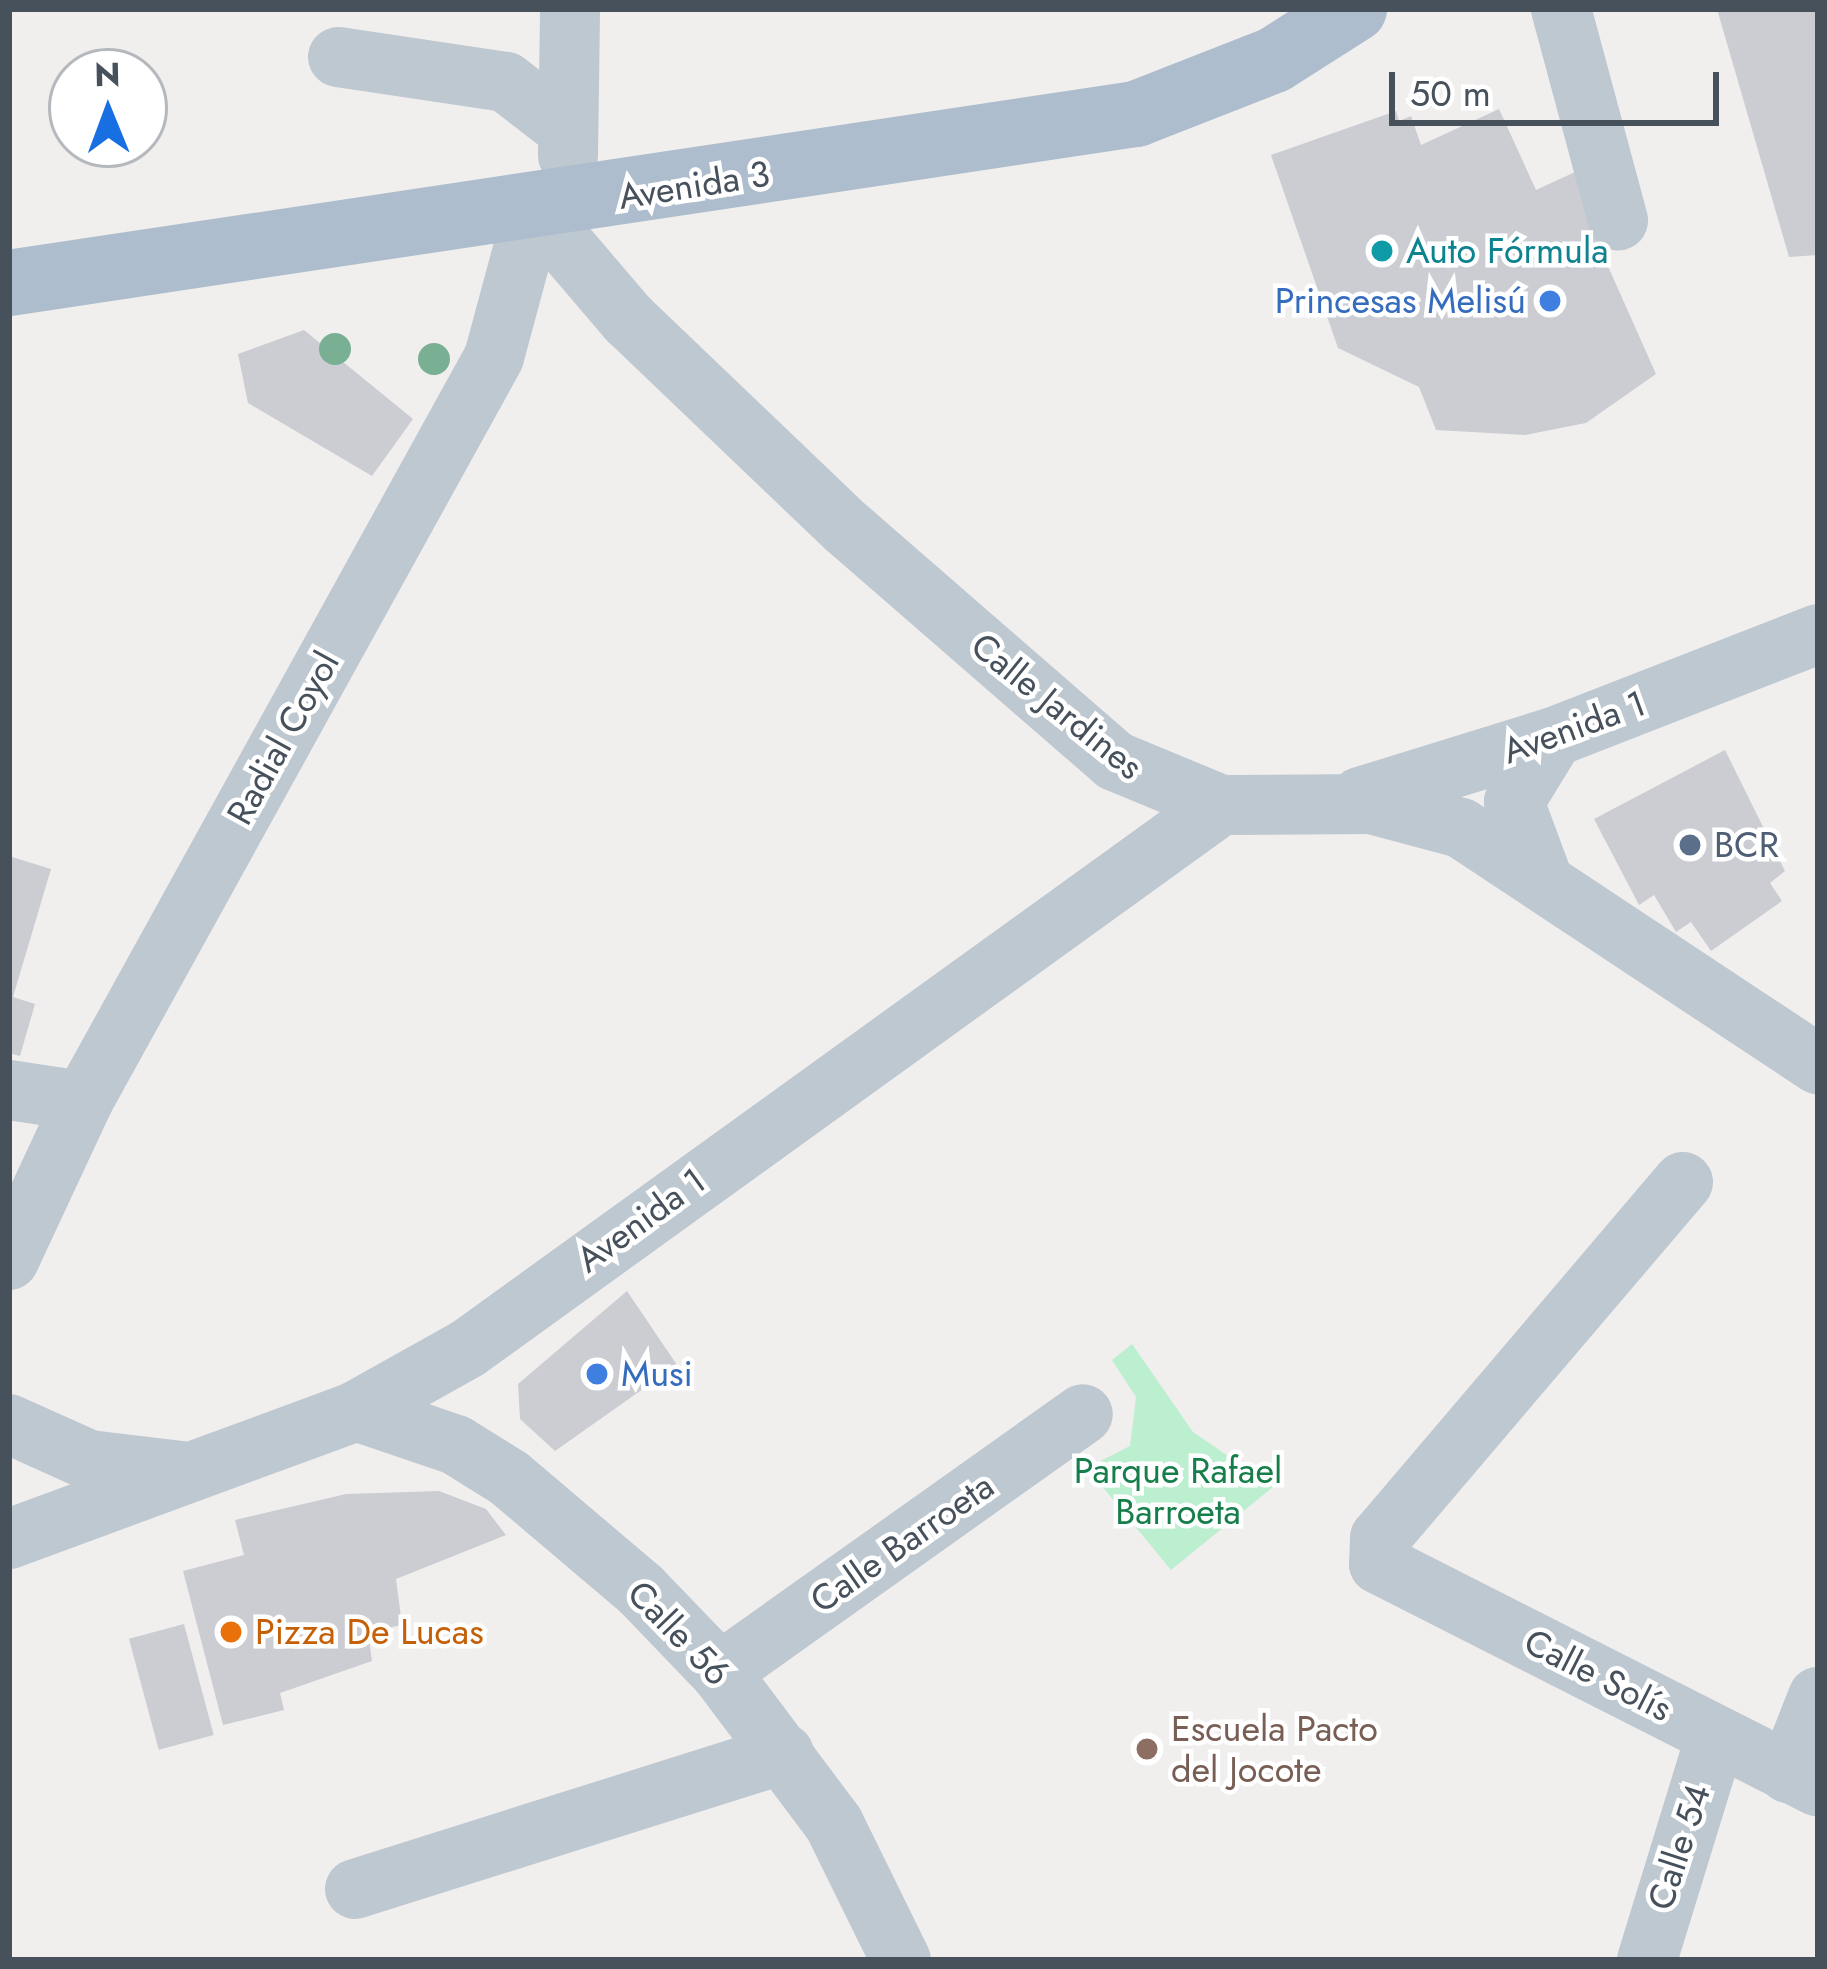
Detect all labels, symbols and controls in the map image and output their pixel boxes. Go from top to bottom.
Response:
north arrow [48,48,168,168]
scale bar [1395,48,1725,122]
text: N [94,51,121,98]
text: 50 m [1410,67,1491,119]
street label: Avenida 3 [615,152,773,218]
place label: Auto Fórmula [1406,229,1609,273]
marker: Auto Fórmula [1369,238,1395,264]
place label: Princesas Melisú [1275,279,1526,323]
marker: Princesas Melisú [1537,288,1563,314]
street label: Calle Jardines [963,624,1151,788]
street label: Radial Coyol [218,644,348,832]
street label: Avenida 1 [1497,681,1651,773]
place label: BCR [1714,823,1779,867]
marker: BCR [1677,832,1703,858]
street label: Avenida 1 [568,1159,714,1281]
place label: Musi [621,1352,693,1396]
marker: Musi [584,1361,610,1387]
park label: Parque Rafael Barroeta [1074,1448,1282,1533]
street label: Calle Barroeta [802,1464,1002,1622]
street label: Calle 56 [619,1572,739,1694]
place label: Pizza De Lucas [255,1610,484,1654]
marker: Pizza De Lucas [218,1619,244,1645]
street label: Calle Solís [1517,1620,1679,1730]
place label: Escuela Pacto del Jocote [1171,1706,1378,1791]
marker: Escuela Pacto del Jocote [1134,1736,1160,1762]
street label: Calle 54 [1638,1779,1720,1915]

